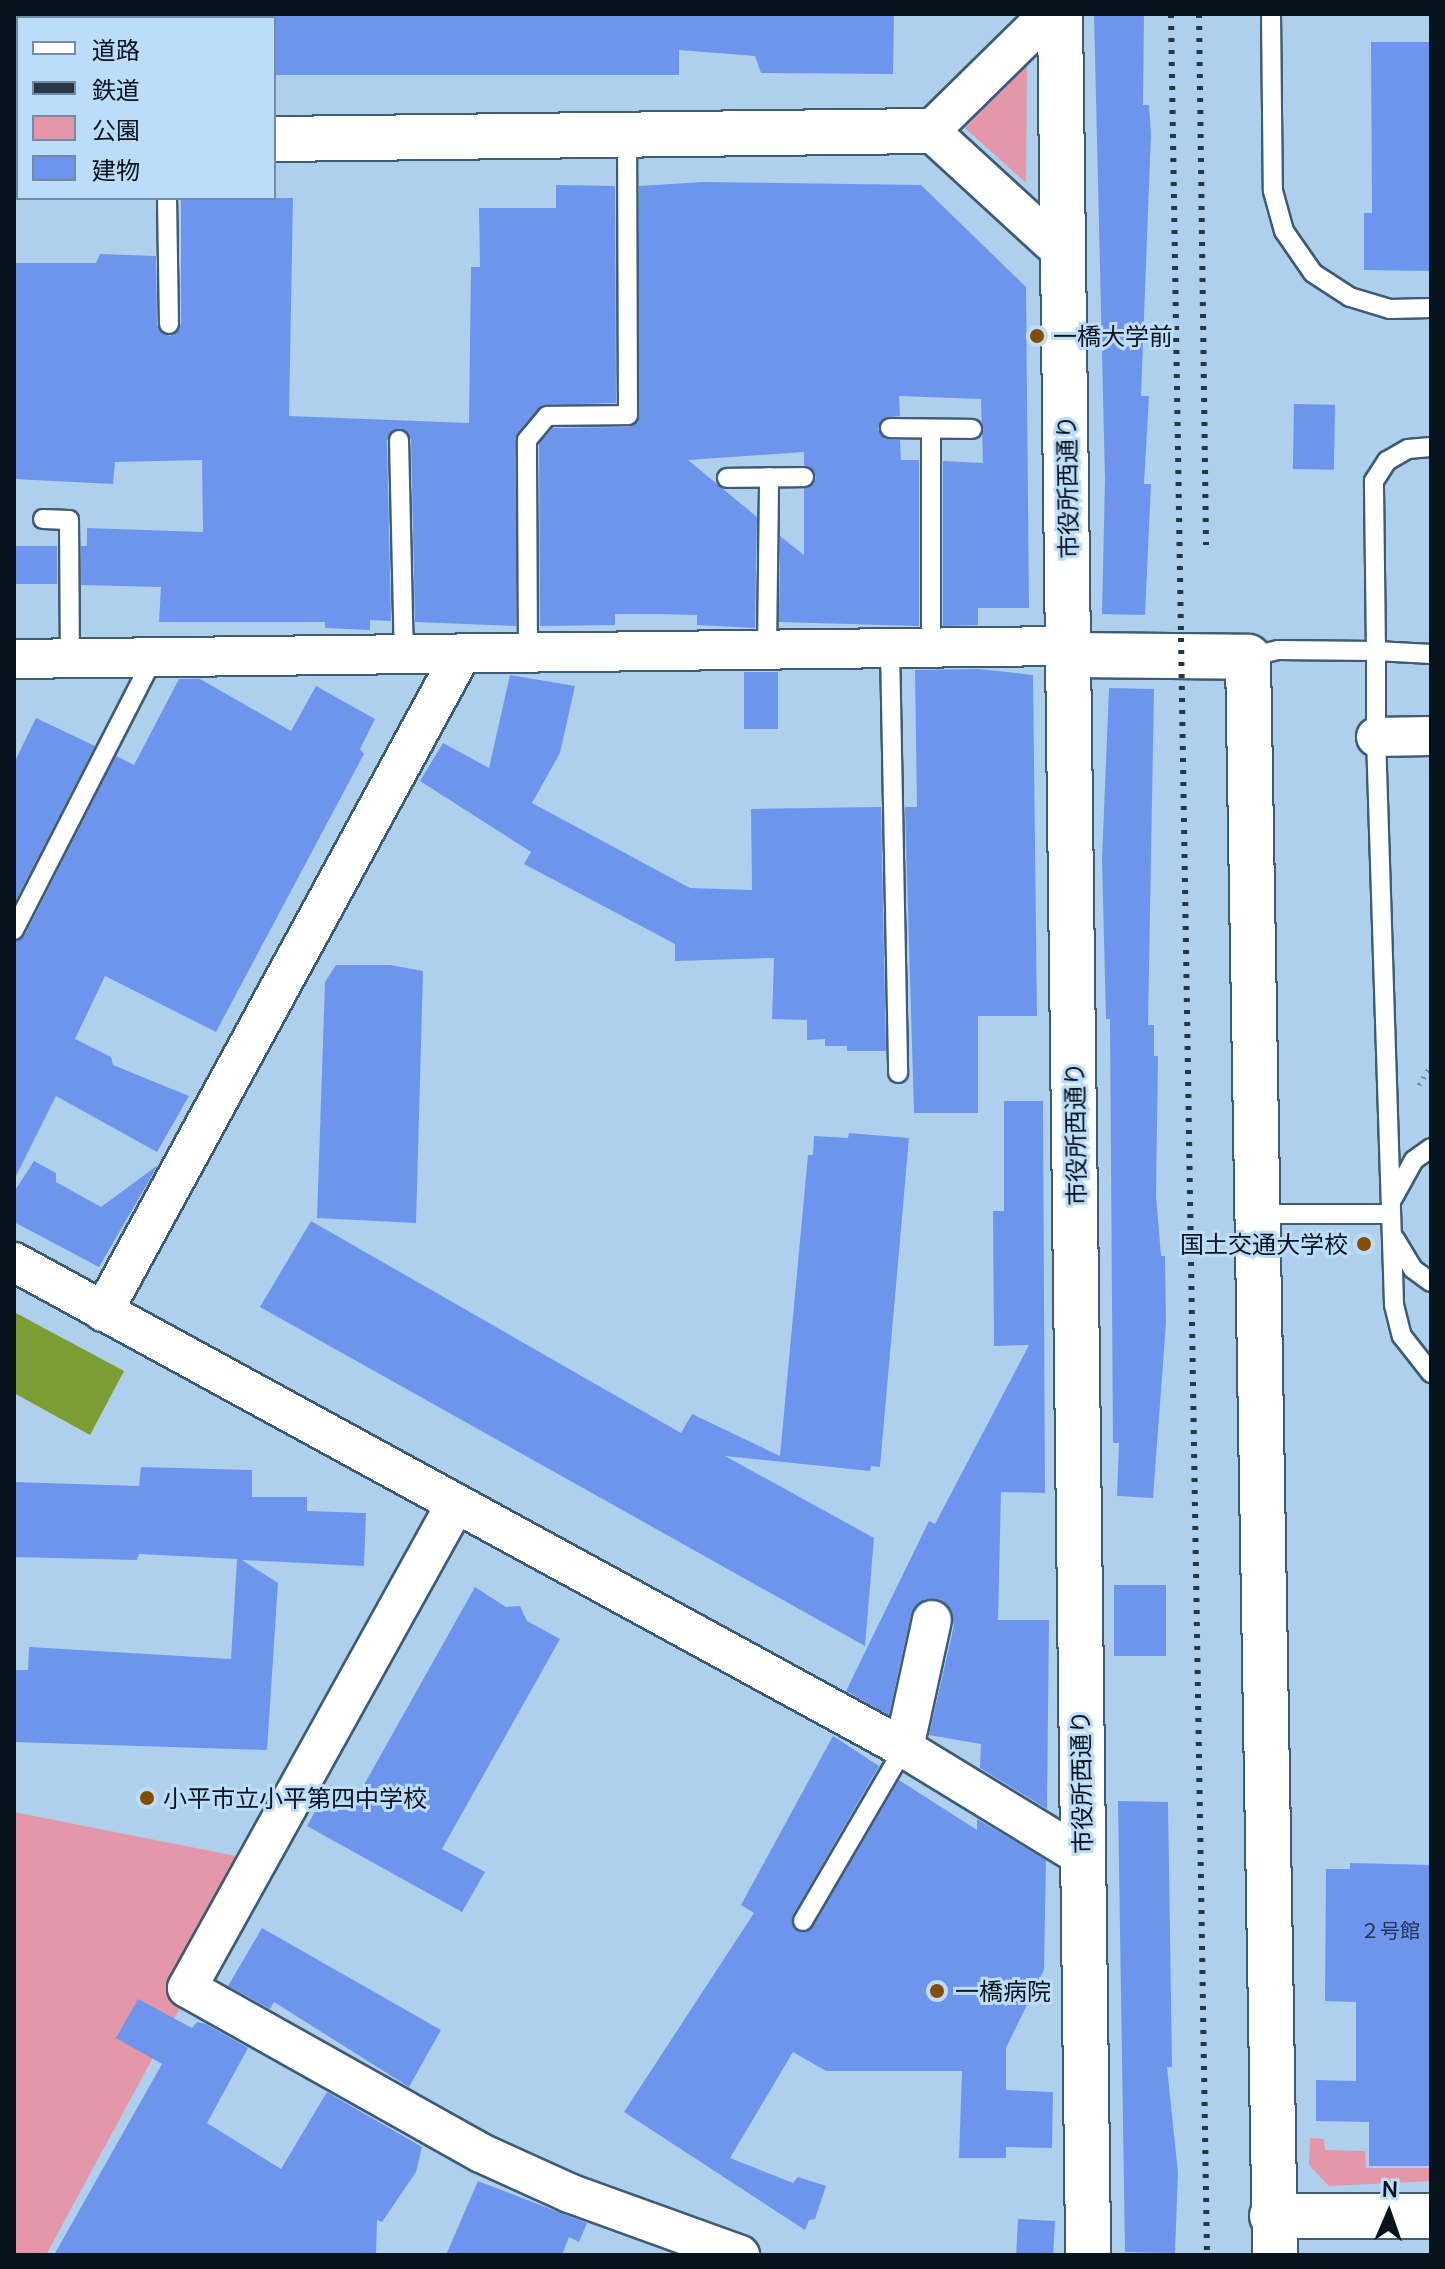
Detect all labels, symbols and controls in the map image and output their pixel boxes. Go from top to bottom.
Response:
legend [16,16,276,200]
text: 道路 [92,33,140,66]
text: 鉄道 [92,73,140,106]
text: 公園 [92,113,140,146]
text: 建物 [92,153,140,186]
place label: 一橋大学前 [1053,322,1173,350]
marker: 一橋大学前 [1028,327,1046,345]
street label: 市役所西通り [1051,415,1083,559]
street label: 市役所西通り [1059,1062,1091,1206]
place label: 国土交通大学校 [1180,1230,1348,1258]
marker: 国土交通大学校 [1355,1235,1373,1253]
street label: 市役所西通り [1065,1710,1097,1854]
place label: 小平市立小平第四中学校 [163,1784,427,1812]
marker: 小平市立小平第四中学校 [138,1789,156,1807]
house number: ２号館 [1360,1918,1420,1942]
place label: 一橋病院 [955,1977,1051,2005]
marker: 一橋病院 [926,1980,948,2002]
north arrow [1349,2173,1429,2253]
text: N [1381,2174,1398,2204]

